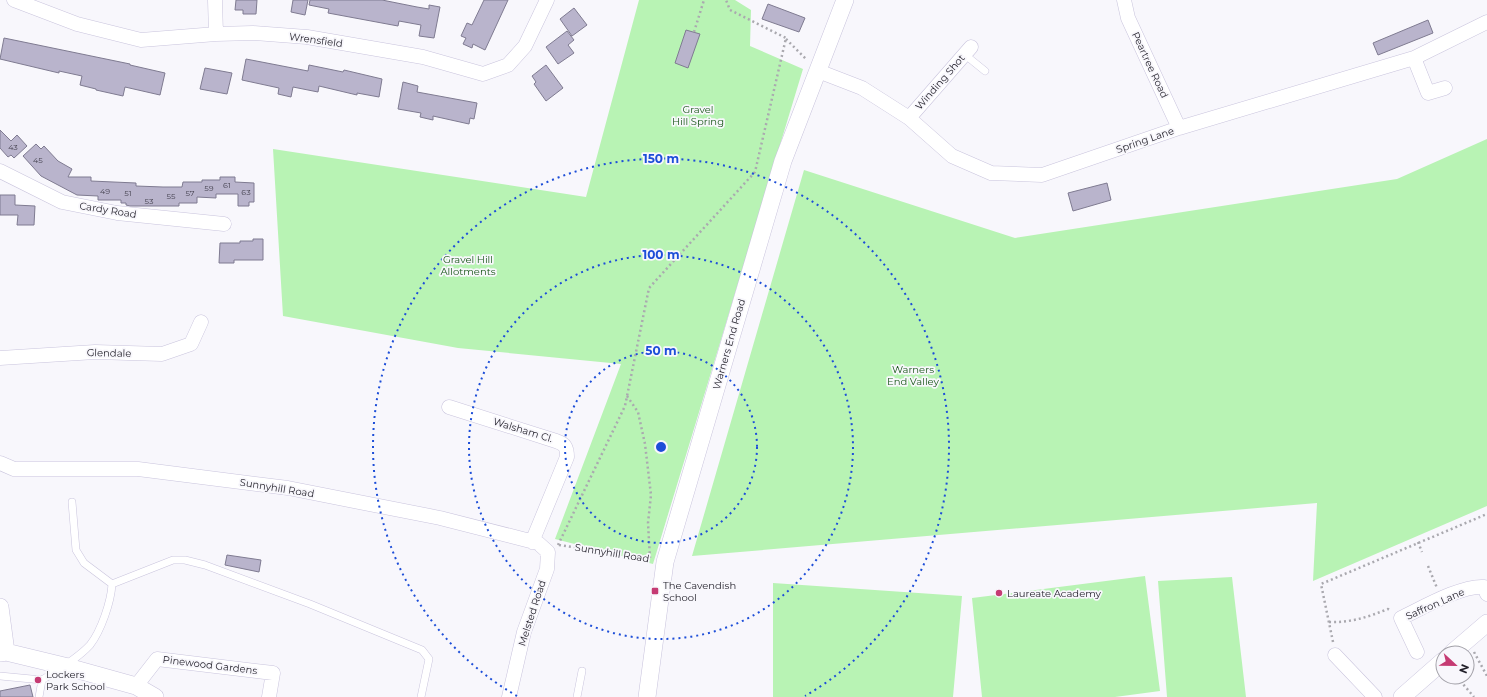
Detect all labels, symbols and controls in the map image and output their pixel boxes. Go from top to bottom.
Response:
street label: Wrensfield [288,30,344,50]
street label: Peartree Road [1129,30,1171,100]
street label: Winding Shot [912,52,968,112]
park label: Gravel Hill Spring [672,103,724,128]
street label: Spring Lane [1114,124,1176,156]
house number: 43 [8,142,18,152]
text: 150 m [643,151,679,166]
house number: 45 [33,155,43,165]
house number: 61 [223,180,231,190]
house number: 59 [204,183,214,193]
house number: 49 [100,186,110,196]
house number: 63 [241,187,251,197]
house number: 51 [124,188,132,198]
house number: 57 [185,188,195,198]
house number: 55 [166,191,176,201]
house number: 53 [145,196,154,206]
street label: Cardy Road [78,199,138,221]
text: 100 m [643,247,679,262]
park label: Gravel Hill Allotments [440,253,496,278]
street label: Warners End Road [710,297,748,391]
text: 50 m [645,343,677,358]
street label: Glendale [87,346,131,360]
park label: Warners End Valley [887,363,940,388]
street label: Walsham Cl. [492,415,554,445]
centre of rings [654,440,668,454]
street label: Sunnyhill Road [239,476,315,500]
street label: Sunnyhill Road [574,541,650,565]
street label: Melsted Road [515,578,549,648]
place label: The Cavendish School [663,579,736,604]
street label: Saffron Lane [1404,585,1466,623]
marker: The Cavendish School [650,586,660,596]
place label: Laureate Academy [1007,587,1102,600]
marker: Laureate Academy [994,588,1004,598]
north arrow [1435,645,1475,685]
street label: Pinewood Gardens [162,653,258,677]
text: N [1456,662,1472,675]
place label: Lockers Park School [46,668,105,693]
marker: Lockers Park School [33,675,43,685]

